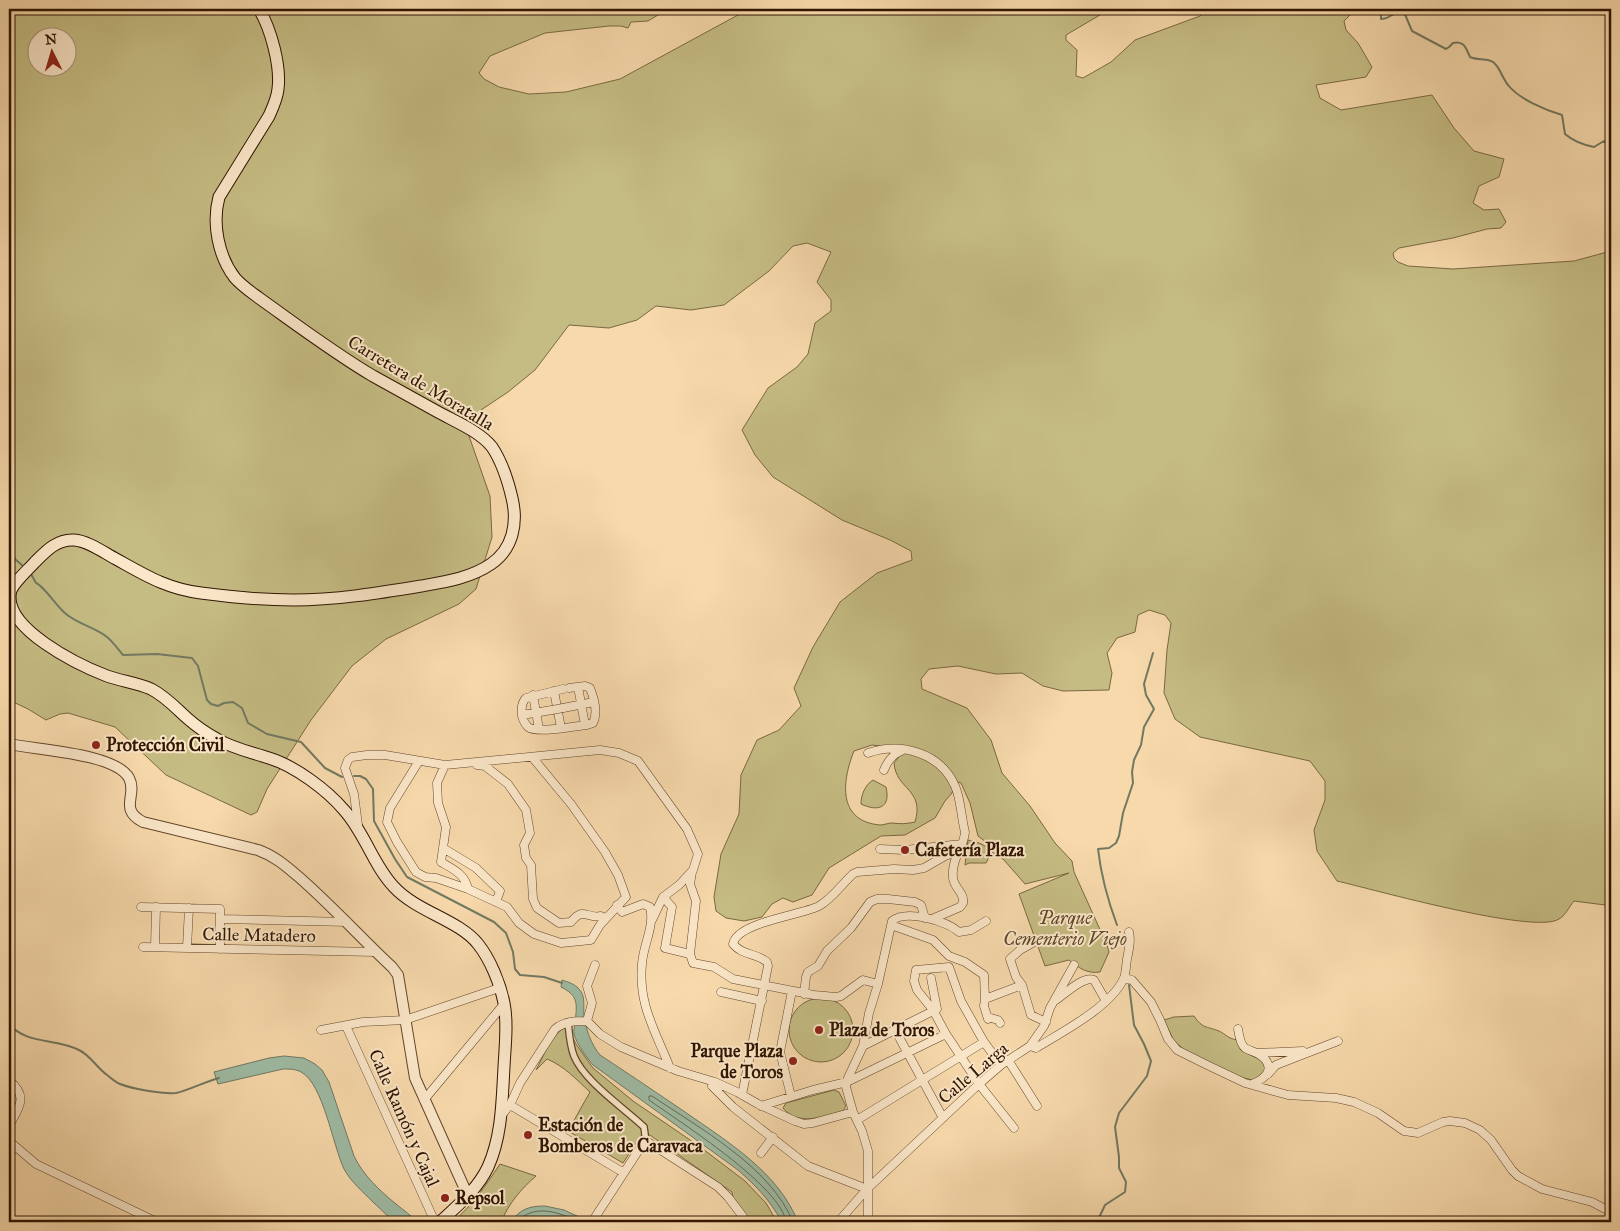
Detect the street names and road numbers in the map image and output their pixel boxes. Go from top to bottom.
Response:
street label: Carretera de Moratalla [344,331,498,435]
street label: Calle Matadero [202,923,316,947]
street label: Calle Larga [934,1037,1013,1109]
street label: Calle Ramón y Cajal [364,1046,444,1190]

